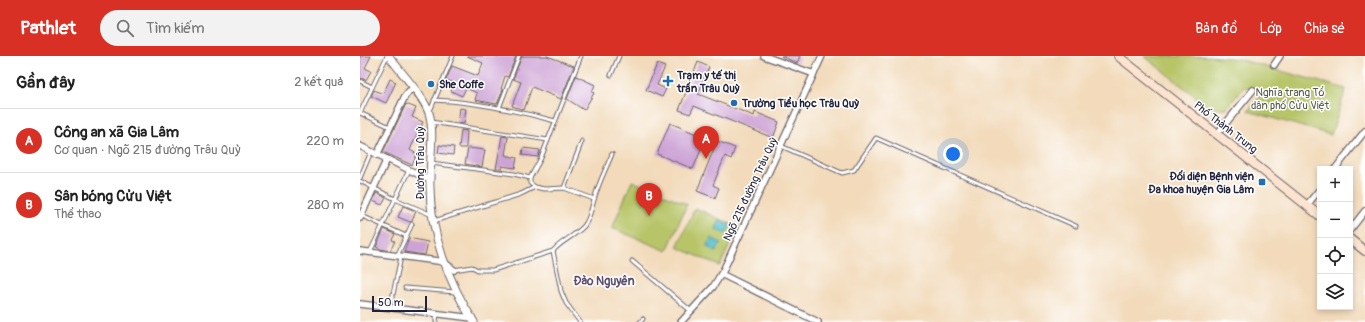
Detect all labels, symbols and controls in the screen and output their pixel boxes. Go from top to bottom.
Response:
search box [100,10,380,46]
text: Pathlet [20,16,76,40]
icon: search [114,17,136,39]
text: Tìm kiếm [146,19,205,38]
text: Bản đồ [1195,20,1237,37]
text: Lớp [1259,20,1282,37]
text: Chia sẻ [1304,20,1345,37]
place label: Trạm y tế thị trấn Trâu Quỳ [676,69,740,95]
text: Gần đây [16,72,75,93]
text: 2 kết quả [294,74,344,90]
marker: Trạm y tế thị trấn Trâu Quỳ [662,75,674,87]
place label: She Coffe [439,78,484,91]
marker: She Coffe [426,79,436,89]
park label: Nghĩa trang Tổ dân phố Cửu Việt [1251,86,1330,112]
place label: Trường Tiểu học Trâu Quỳ [741,96,859,110]
marker: Trường Tiểu học Trâu Quỳ [729,98,739,108]
street label: Phố Thành Trung [1191,99,1260,156]
text: Công an xã Gia Lâm [54,123,179,142]
street label: Đường Trâu Quỳ [414,126,427,200]
pin: A [693,126,719,159]
text: A [25,133,33,149]
text: 220 m [306,133,344,149]
street label: Ngõ 215 đường Trâu Quỳ [721,135,780,243]
text: Cơ quan · Ngõ 215 đường Trâu Quỳ [54,142,240,158]
your location [943,144,963,164]
map controls [1317,166,1353,310]
button: + [1317,166,1353,202]
place label: Đối diện Bệnh viện Đa khoa huyện Gia Lâm [1148,169,1254,196]
marker: Đối diện Bệnh viện Đa khoa huyện Gia Lâm [1257,177,1267,187]
pin: B [636,183,662,216]
text: Sân bóng Cửu Việt [54,187,171,206]
text: B [25,197,33,213]
text: 280 m [307,197,344,213]
button: − [1317,202,1353,238]
text: Thể thao [54,206,101,222]
button: locate [1317,238,1353,274]
district label: Đào Nguyên [573,274,635,289]
button: layers [1317,274,1353,310]
scale bar [372,294,427,313]
text: 50 m [378,296,404,309]

